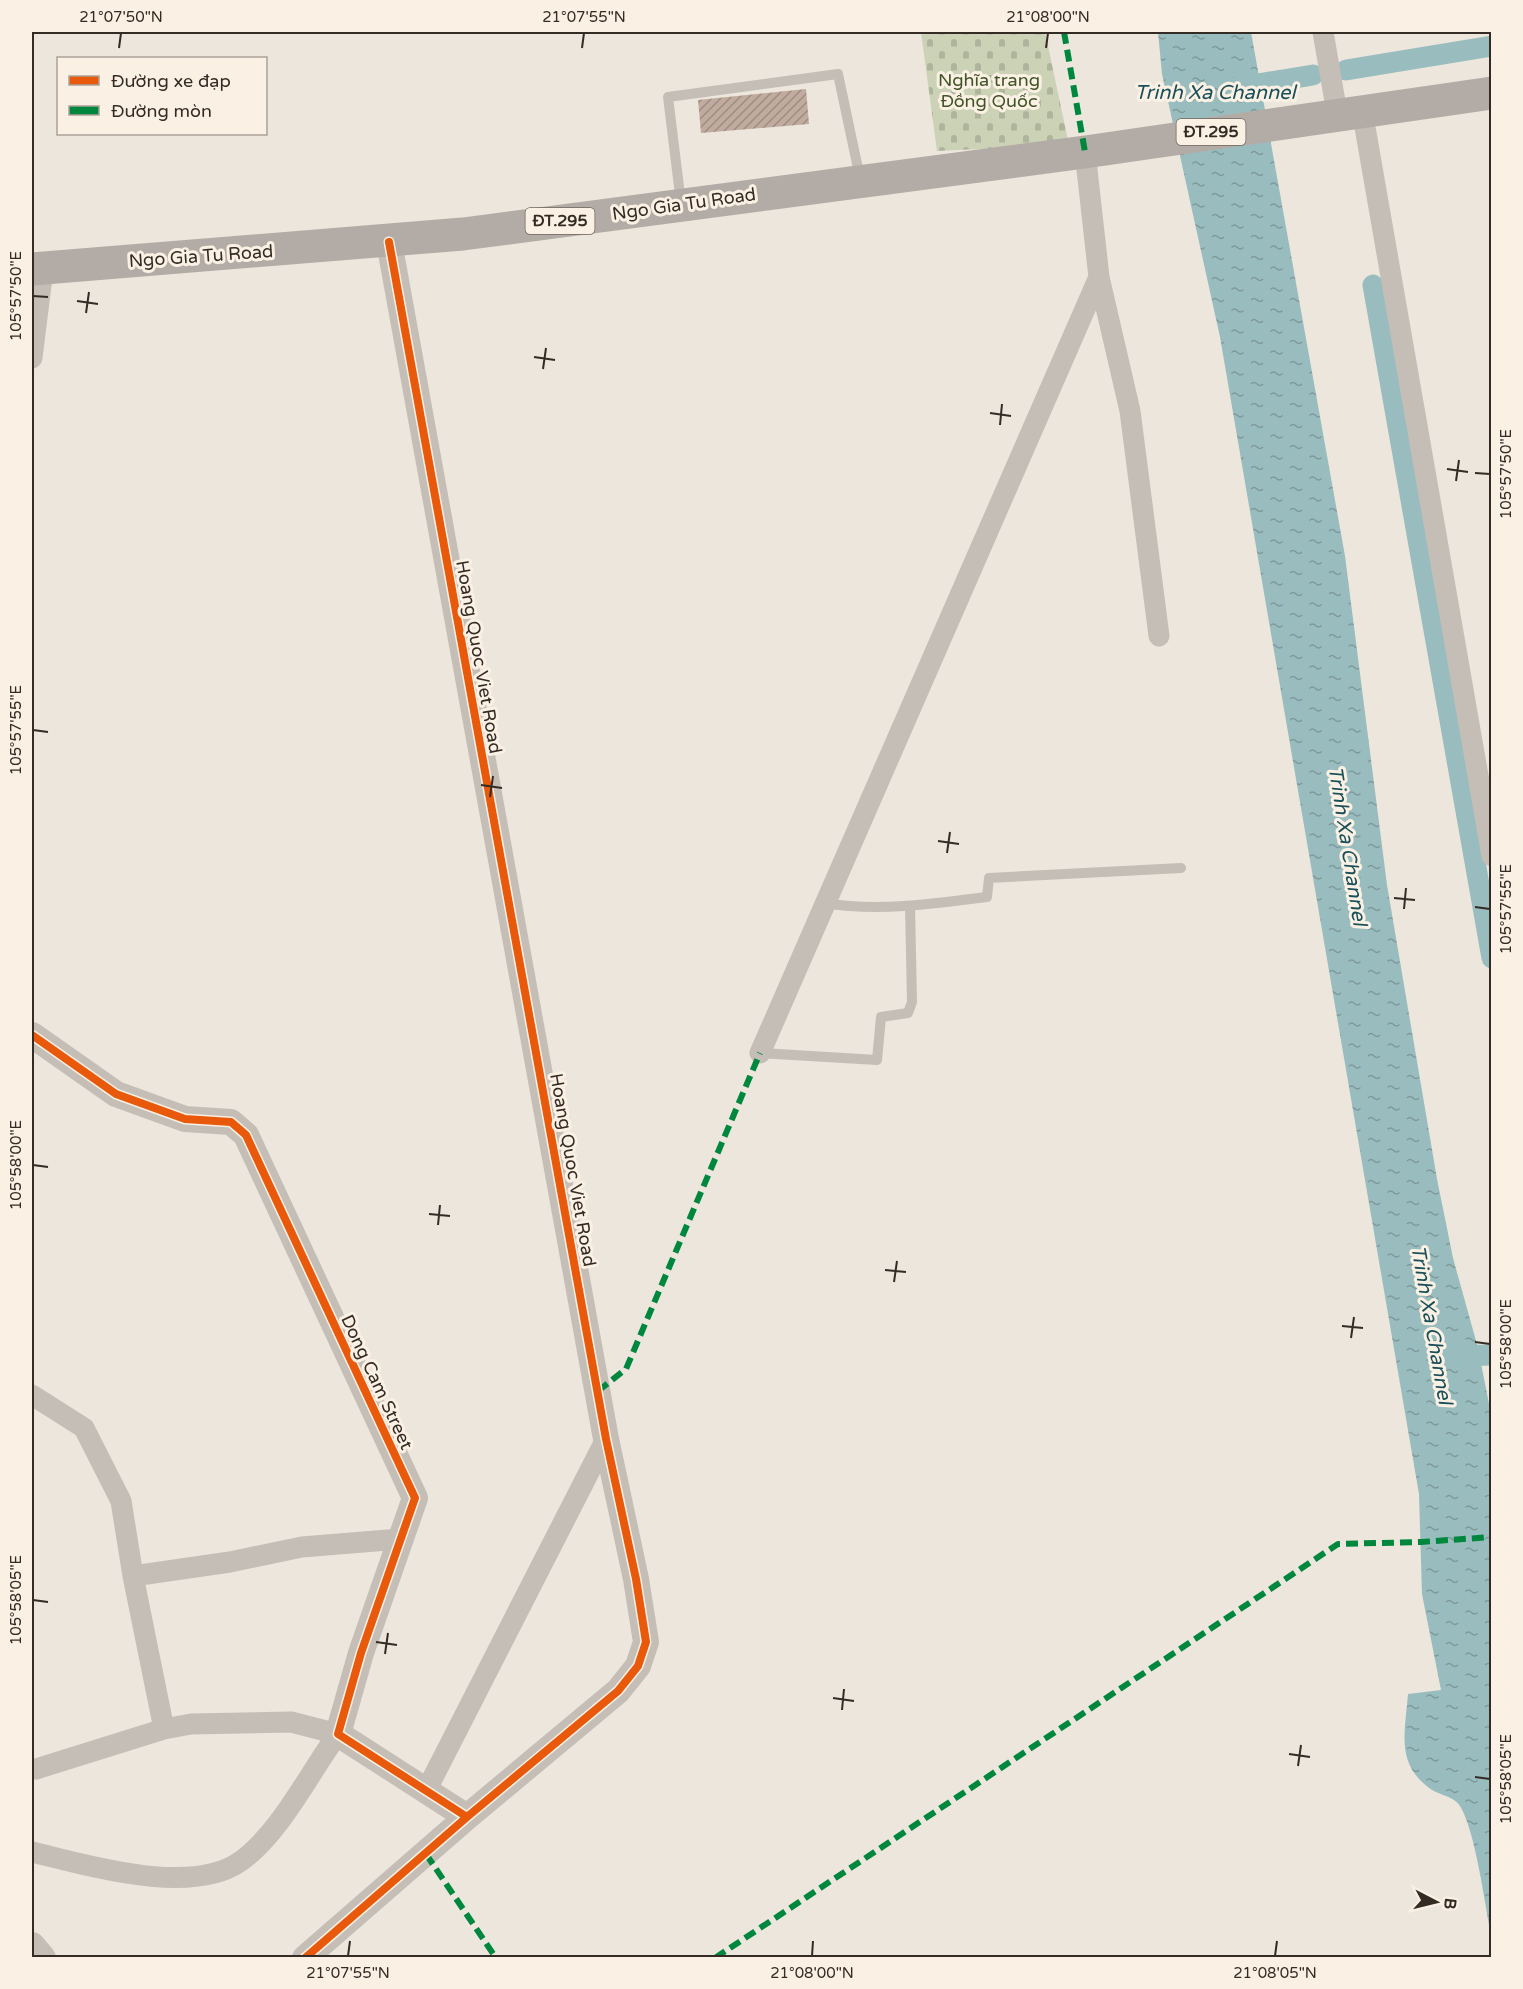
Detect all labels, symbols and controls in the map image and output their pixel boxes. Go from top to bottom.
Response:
text: 21°07'50"N [79,8,163,26]
text: 21°07'55"N [542,8,626,26]
text: 21°08'00"N [1006,8,1090,26]
legend [57,57,267,135]
park label: Nghĩa trang Đồng Quốc [938,69,1040,112]
text: Đường xe đạp [111,70,231,92]
water label: Trinh Xa Channel [1135,81,1297,105]
text: Đường mòn [111,100,212,122]
road number: ĐT.295 [1176,119,1246,145]
street label: Ngo Gia Tu Road [611,183,757,225]
road number: ĐT.295 [526,208,594,234]
street label: Ngo Gia Tu Road [128,240,274,272]
text: 105°57'50"E [7,251,25,341]
text: 105°57'50"E [1497,429,1515,519]
street label: Hoang Quoc Viet Road [451,559,507,755]
text: 105°57'55"E [7,685,25,775]
water label: Trinh Xa Channel [1323,765,1372,929]
text: 105°57'55"E [1497,864,1515,954]
street label: Hoang Quoc Viet Road [545,1072,601,1268]
text: 105°58'00"E [7,1120,25,1210]
water label: Trinh Xa Channel [1405,1244,1457,1408]
text: 105°58'00"E [1497,1299,1515,1389]
street label: Dong Cam Street [336,1311,418,1453]
text: 105°58'05"E [7,1555,25,1645]
text: 105°58'05"E [1497,1734,1515,1824]
north arrow [1406,1872,1466,1932]
text: B [1439,1897,1460,1910]
text: 21°07'55"N [306,1964,390,1982]
text: 21°08'00"N [770,1964,854,1982]
text: 21°08'05"N [1233,1964,1317,1982]

